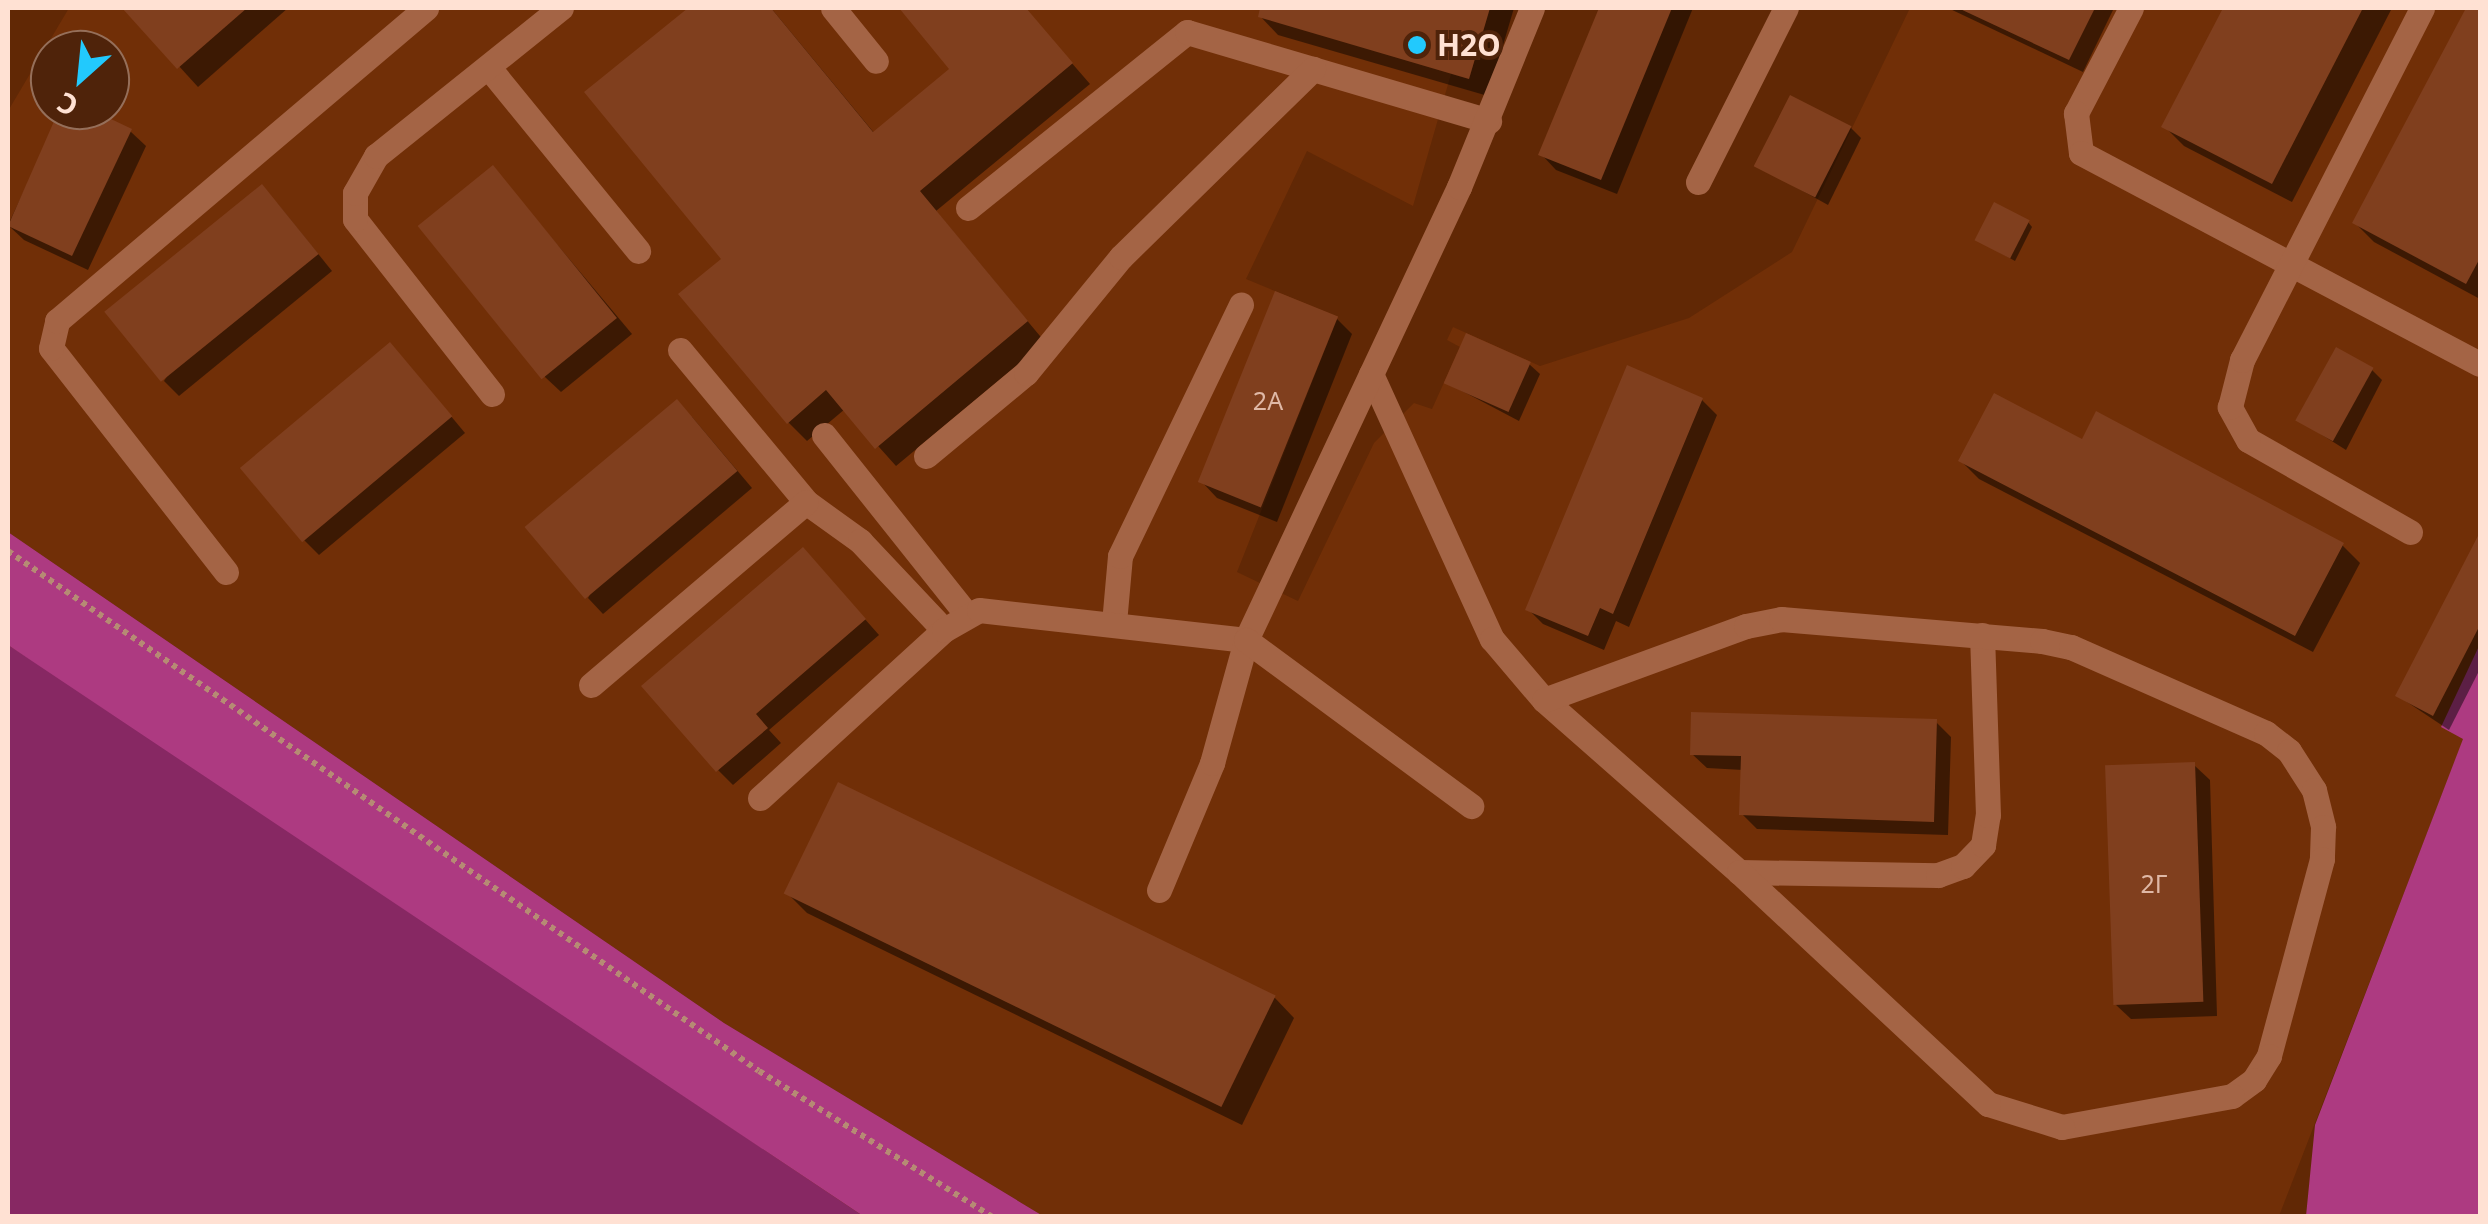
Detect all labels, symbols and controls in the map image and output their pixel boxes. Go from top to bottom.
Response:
place label: Н2О [1437,27,1501,63]
north arrow [30,30,130,130]
marker: Н2О [1406,34,1428,56]
text: С [51,84,84,126]
house number: 2А [1253,385,1283,415]
house number: 2Г [2140,868,2168,898]

